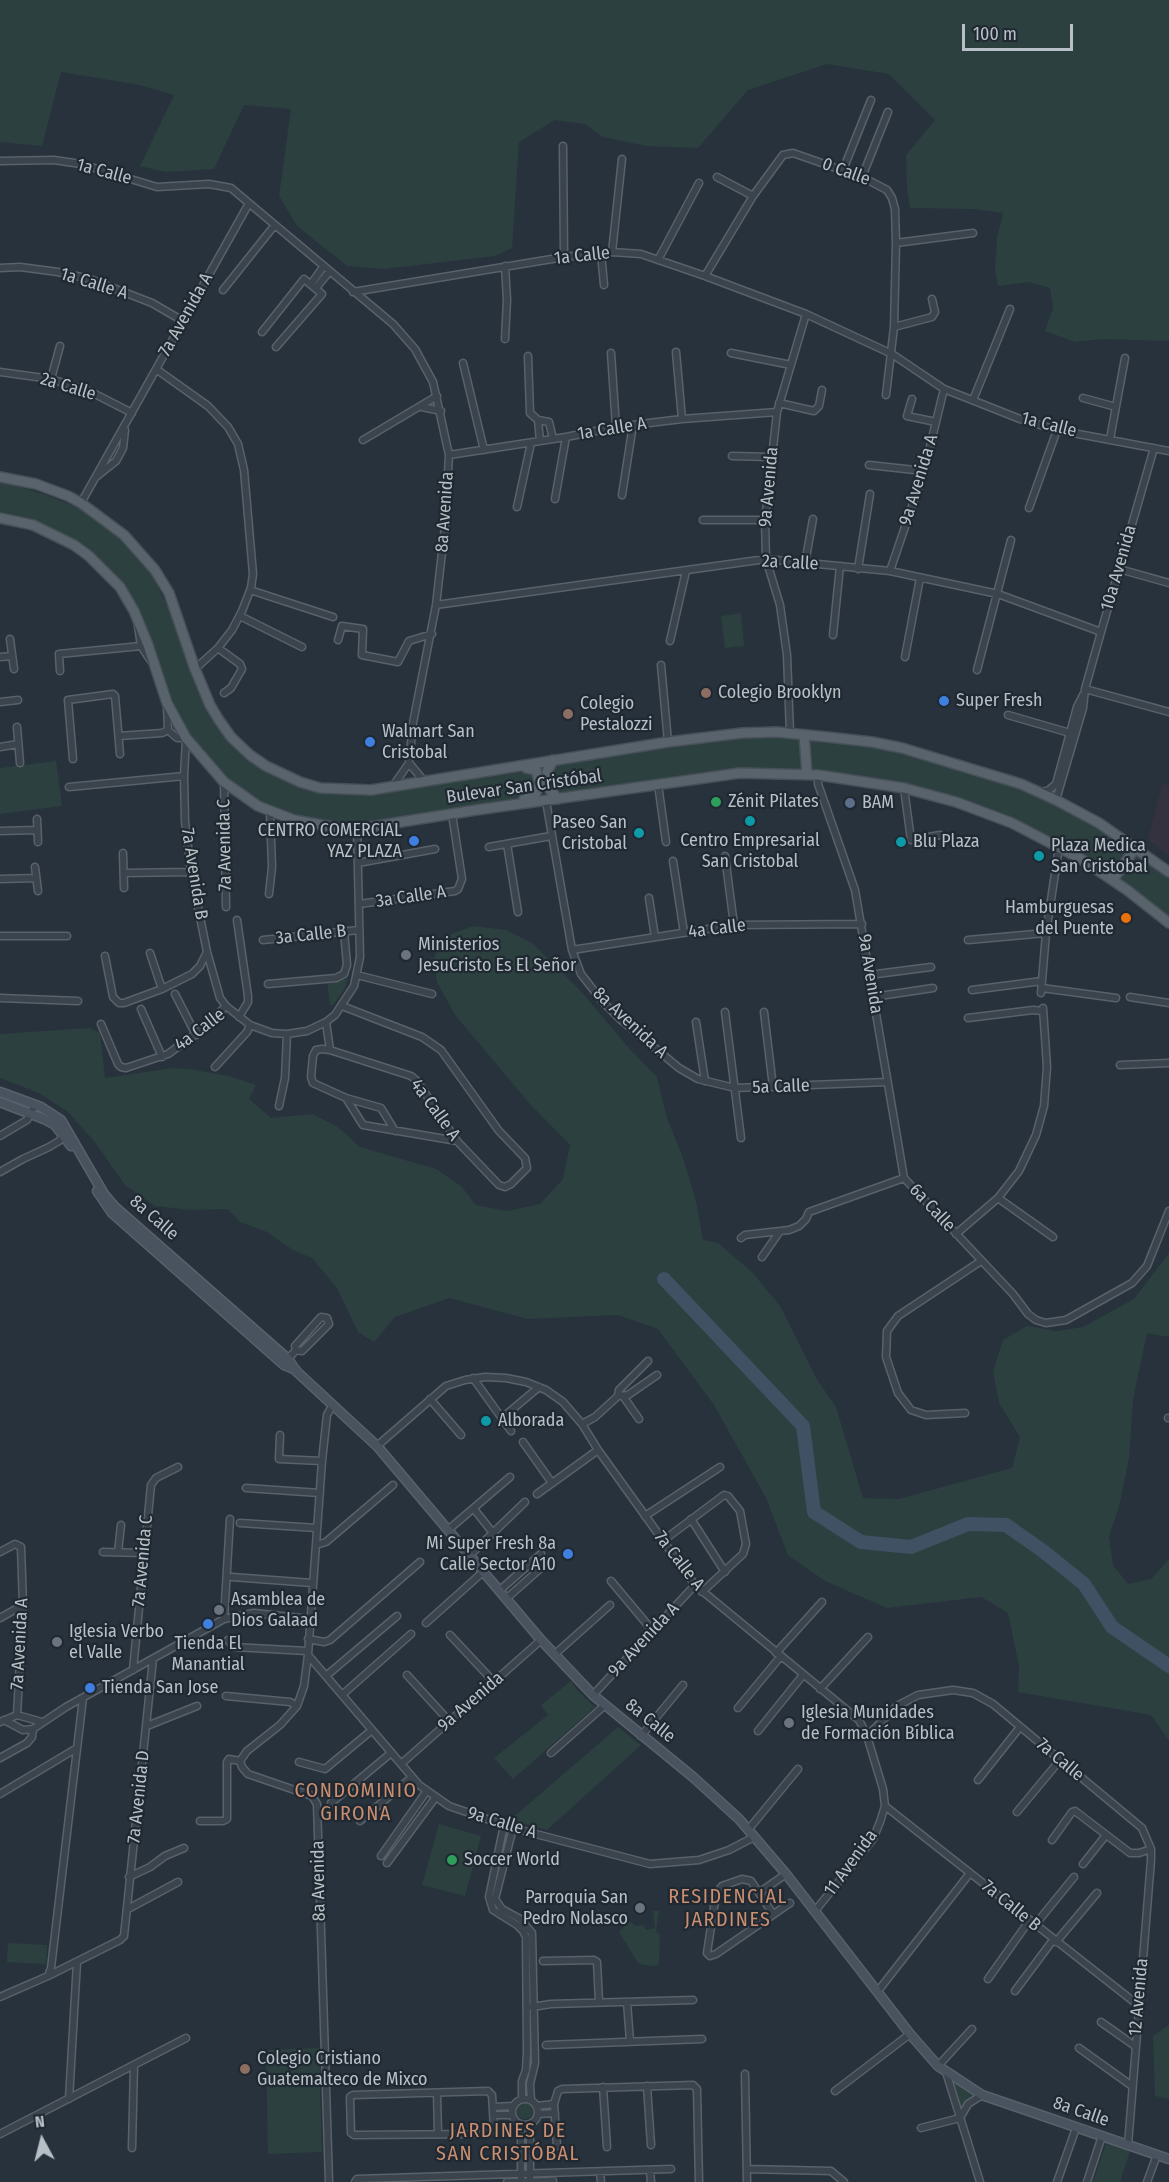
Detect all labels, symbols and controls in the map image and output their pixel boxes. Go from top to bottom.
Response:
scale bar [965,12,1076,50]
text: 100 m [973,23,1017,45]
street label: 0 Calle [819,153,873,191]
street label: 1a Calle [74,154,134,190]
street label: 1a Calle [553,242,611,270]
street label: 1a Calle A [58,263,130,305]
street label: 7a Avenida A [154,269,218,361]
street label: 2a Calle [38,368,98,406]
street label: 1a Calle [1019,408,1079,442]
street label: 1a Calle A [576,413,648,445]
street label: 9a Avenida A [895,432,943,528]
street label: 9a Avenida [755,446,783,528]
street label: 8a Avenida [431,471,459,553]
street label: 10a Avenida [1096,523,1142,613]
street label: 2a Calle [761,551,819,575]
place label: Colegio Brooklyn [718,682,842,704]
marker: Colegio Brooklyn [699,686,713,700]
place label: Super Fresh [956,690,1042,712]
place label: Colegio Pestalozzi [580,693,653,736]
marker: Super Fresh [937,694,951,708]
marker: Colegio Pestalozzi [561,707,575,721]
place label: Walmart San Cristobal [382,721,475,764]
marker: Walmart San Cristobal [363,735,377,749]
street label: Bulevar San Cristóbal [445,765,603,809]
place label: Zénit Pilates [728,791,819,813]
place label: BAM [862,792,894,814]
marker: Zénit Pilates [709,795,723,809]
marker: BAM [843,796,857,810]
street label: 7a Avenida C [213,799,237,891]
place label: Paseo San Cristobal [552,812,627,854]
marker: Centro Empresarial San Cristobal [743,814,757,828]
place label: CENTRO COMERCIAL YAZ PLAZA [258,820,402,862]
marker: Paseo San Cristobal [632,826,646,840]
street label: 7a Avenida B [176,827,212,921]
place label: Centro Empresarial San Cristobal [680,830,820,872]
place label: Blu Plaza [913,831,980,853]
marker: CENTRO COMERCIAL YAZ PLAZA [407,834,421,848]
marker: Blu Plaza [894,835,908,849]
place label: Plaza Medica San Cristobal [1051,835,1148,878]
marker: Plaza Medica San Cristobal [1032,849,1046,863]
street label: 3a Calle A [374,881,448,913]
place label: Hamburguesas del Puente [1005,897,1114,940]
marker: Hamburguesas del Puente [1119,911,1133,925]
street label: 4a Calle [687,915,747,943]
street label: 3a Calle B [274,921,348,949]
street label: 9a Avenida [853,933,887,1015]
place label: Ministerios JesuCristo Es El Señor [418,934,576,976]
marker: Ministerios JesuCristo Es El Señor [399,948,413,962]
street label: 8a Avenida A [588,983,672,1063]
street label: 4a Calle [170,1004,230,1056]
street label: 4a Calle A [405,1075,465,1145]
street label: 5a Calle [752,1075,810,1099]
street label: 6a Calle [904,1179,960,1237]
street label: 8a Calle [125,1191,183,1245]
place label: Alborada [498,1410,564,1432]
marker: Alborada [479,1414,493,1428]
street label: 7a Avenida C [128,1514,158,1608]
street label: 7a Calle A [649,1527,709,1595]
place label: Mi Super Fresh 8a Calle Sector A10 [426,1533,556,1576]
marker: Mi Super Fresh 8a Calle Sector A10 [561,1547,575,1561]
place label: Asamblea de Dios Galaad [231,1589,325,1632]
street label: 7a Avenida A [7,1597,33,1691]
street label: 9a Avenida A [604,1598,684,1682]
marker: Asamblea de Dios Galaad [212,1603,226,1617]
marker: Tienda El Manantial [201,1617,215,1631]
place label: Iglesia Verbo el Valle [69,1621,164,1664]
place label: Tienda El Manantial [171,1633,245,1676]
marker: Iglesia Verbo el Valle [50,1635,64,1649]
street label: 9a Avenida [434,1667,508,1737]
place label: Tienda San Jose [102,1677,218,1699]
marker: Tienda San Jose [83,1681,97,1695]
street label: 8a Calle [621,1694,679,1748]
place label: Iglesia Munidades de Formación Bíblica [801,1702,955,1744]
marker: Iglesia Munidades de Formación Bíblica [782,1716,796,1730]
street label: 7a Calle [1032,1734,1088,1786]
street label: 7a Avenida D [123,1749,155,1845]
district label: CONDOMINIO GIRONA [295,1779,417,1826]
street label: 9a Calle A [465,1802,539,1844]
street label: 11 Avenida [820,1826,882,1900]
street label: 8a Avenida [307,1840,331,1922]
place label: Soccer World [464,1849,560,1871]
marker: Soccer World [445,1853,459,1867]
street label: 7a Calle B [977,1876,1045,1936]
district label: RESIDENCIAL JARDINES [668,1885,788,1932]
place label: Parroquia San Pedro Nolasco [523,1887,628,1930]
marker: Parroquia San Pedro Nolasco [633,1901,647,1915]
street label: 12 Avenida [1125,1957,1153,2037]
place label: Colegio Cristiano Guatemalteco de Mixco [257,2048,428,2090]
marker: Colegio Cristiano Guatemalteco de Mixco [238,2062,252,2076]
street label: 8a Calle [1050,2092,1112,2132]
north arrow [12,2110,72,2170]
text: N [34,2112,46,2132]
district label: JARDINES DE SAN CRISTÓBAL [436,2119,580,2166]

